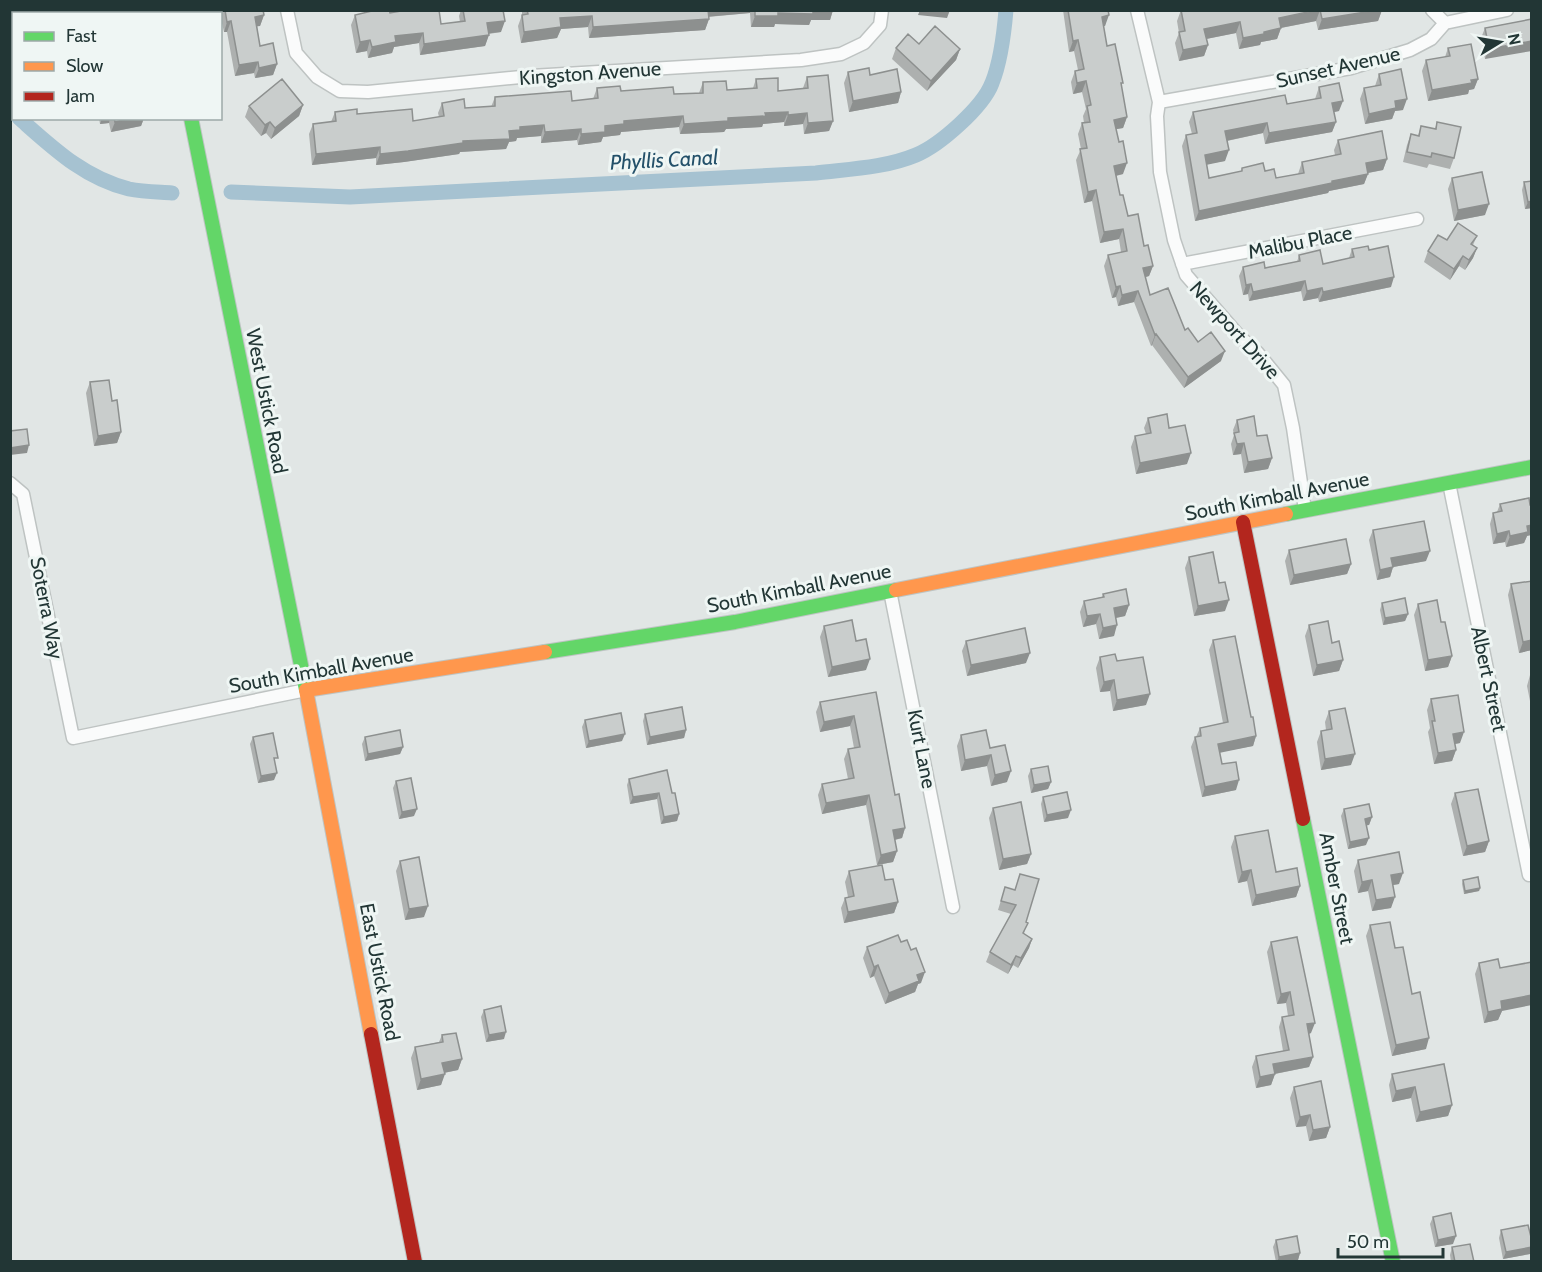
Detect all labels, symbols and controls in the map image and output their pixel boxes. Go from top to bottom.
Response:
legend [12,12,222,120]
north arrow [1470,12,1530,72]
text: Fast [66,25,97,47]
text: N [1504,32,1525,47]
street label: Sunset Avenue [1274,41,1402,93]
text: Slow [66,55,103,77]
street label: Kingston Avenue [518,56,662,90]
text: Jam [65,85,95,107]
water label: Phyllis Canal [609,144,719,175]
street label: Malibu Place [1246,220,1354,264]
street label: Newport Drive [1185,276,1285,384]
street label: West Ustick Road [241,326,293,476]
street label: South Kimball Avenue [1183,466,1371,526]
street label: Soterra Way [25,555,69,661]
street label: South Kimball Avenue [705,558,893,618]
street label: Albert Street [1466,624,1512,734]
street label: South Kimball Avenue [227,642,415,698]
street label: Kurt Lane [903,707,941,791]
street label: Amber Street [1314,830,1360,946]
street label: East Ustick Road [355,901,405,1043]
scale bar [1338,1221,1443,1259]
text: 50 m [1347,1231,1389,1253]

